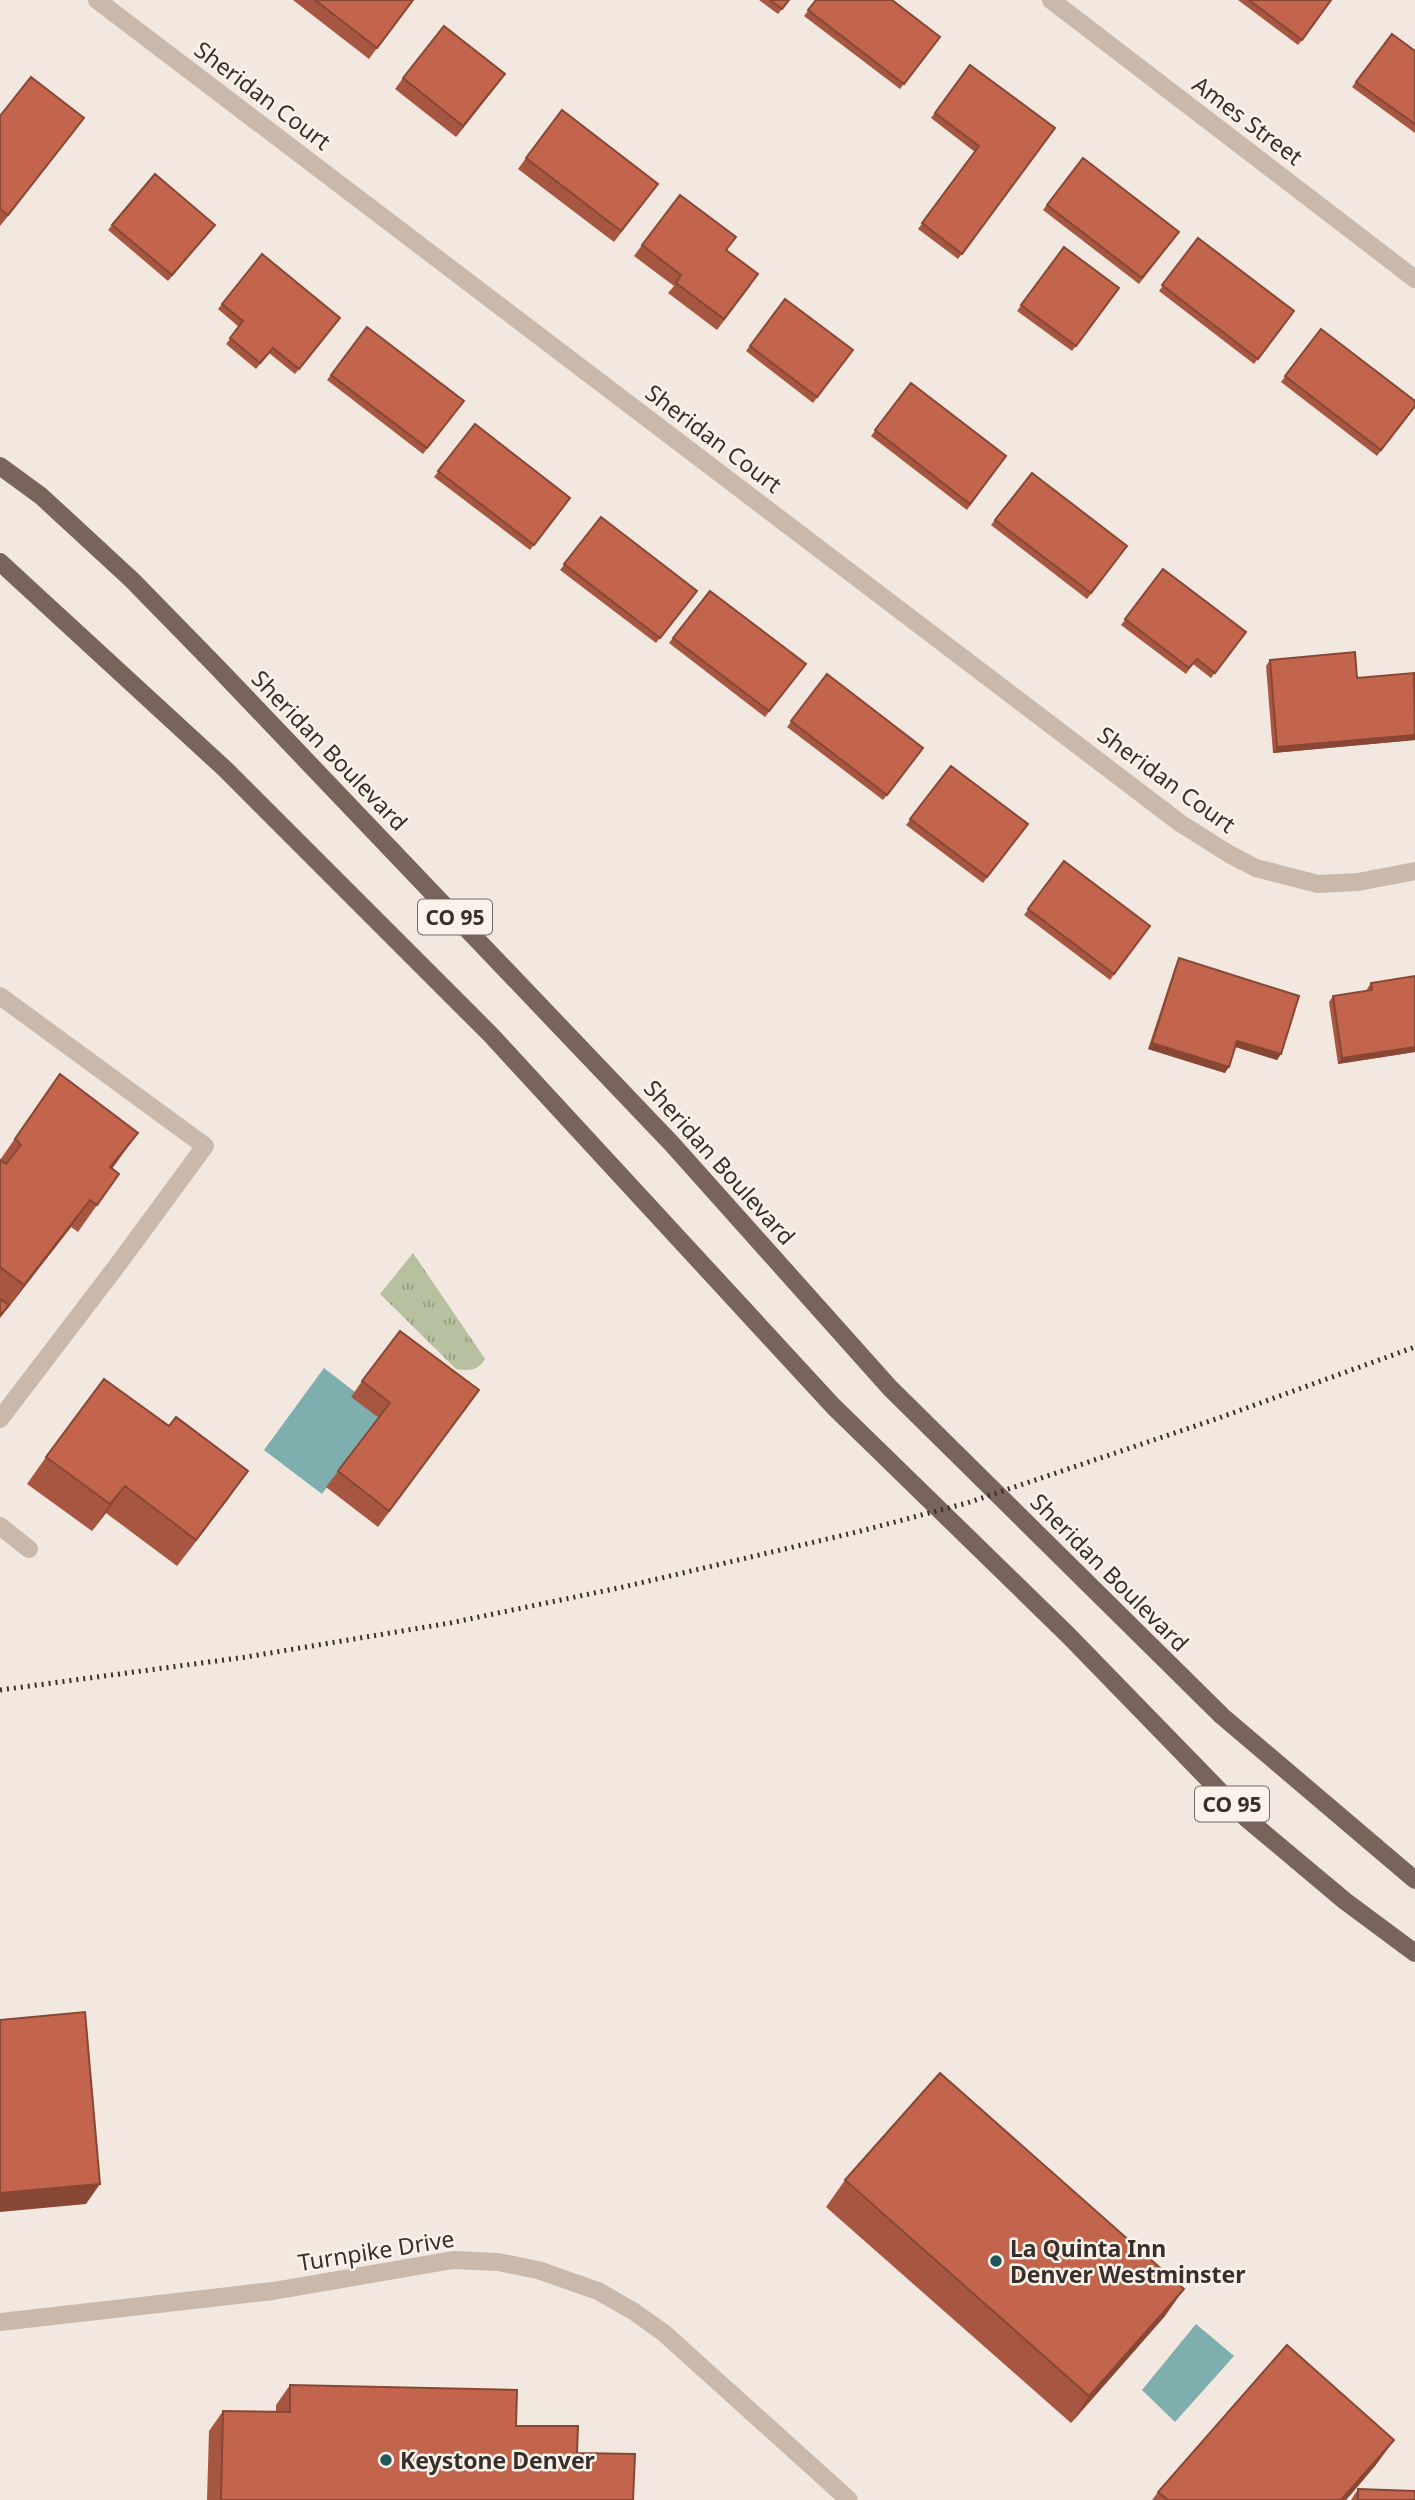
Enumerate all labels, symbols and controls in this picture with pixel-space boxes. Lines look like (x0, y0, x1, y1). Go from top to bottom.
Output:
street label: Sheridan Court (188, 33, 338, 157)
street label: Ames Street (1186, 68, 1310, 172)
street label: Sheridan Court (639, 376, 789, 500)
street label: Sheridan Boulevard (245, 663, 415, 837)
street label: Sheridan Court (1092, 718, 1242, 840)
road number: CO 95 (418, 900, 492, 934)
street label: Sheridan Boulevard (637, 1073, 803, 1251)
street label: Sheridan Boulevard (1024, 1486, 1196, 1658)
road number: CO 95 (1195, 1786, 1269, 1822)
street label: Turnpike Drive (296, 2222, 456, 2278)
place label: La Quinta Inn Denver Westminster (1010, 2232, 1245, 2290)
marker: La Quinta Inn Denver Westminster (988, 2253, 1004, 2269)
place label: Keystone Denver (400, 2444, 595, 2476)
marker: Keystone Denver (378, 2452, 394, 2468)

